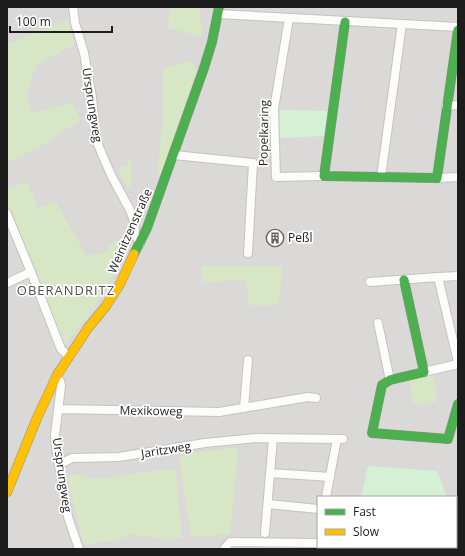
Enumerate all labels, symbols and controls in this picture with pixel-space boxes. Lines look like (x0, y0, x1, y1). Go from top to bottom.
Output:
scale bar (10, 8, 112, 34)
text: 100 m (16, 13, 51, 30)
street label: Ursprungweg (78, 66, 107, 144)
street label: Popelkaring (254, 99, 273, 166)
street label: Weinitzenstraße (103, 186, 156, 276)
building icon: Peßl (265, 228, 285, 248)
place label: Peßl (288, 229, 312, 246)
district label: OBERANDRITZ (17, 281, 115, 299)
street label: Mexikoweg (119, 401, 183, 420)
street label: Ursprungweg (49, 436, 76, 514)
street label: Jaritzweg (139, 437, 193, 462)
legend (317, 496, 457, 548)
text: Fast (353, 503, 376, 520)
text: Slow (353, 523, 380, 540)

